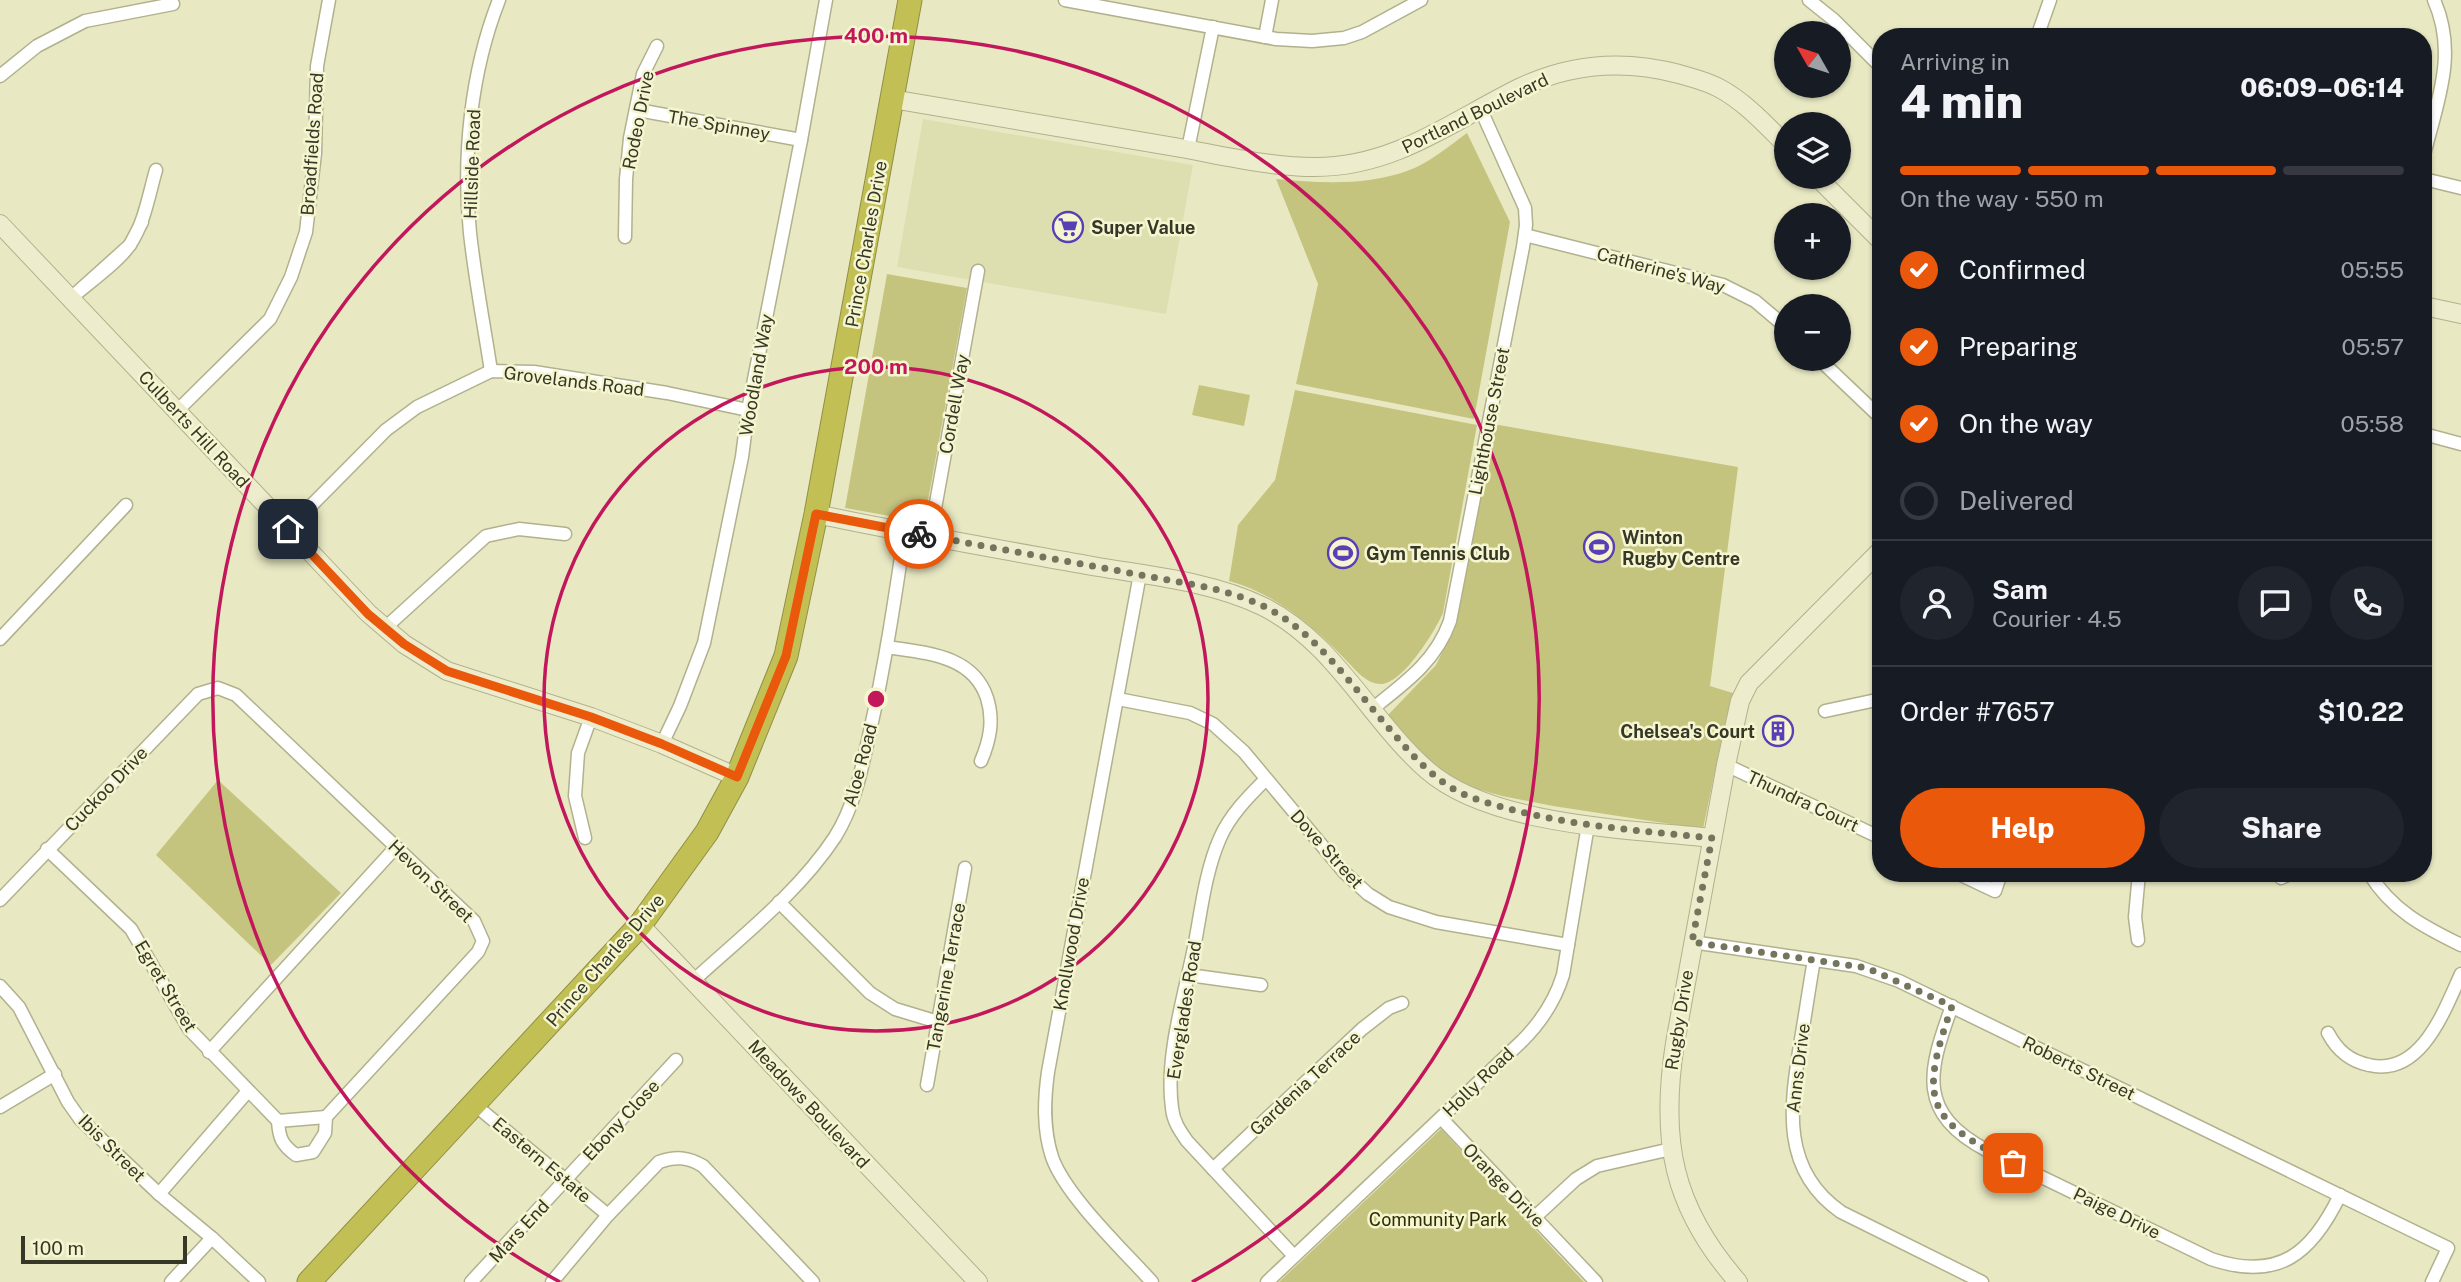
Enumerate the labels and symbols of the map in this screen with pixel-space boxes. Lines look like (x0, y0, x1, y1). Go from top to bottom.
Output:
north arrow (1774, 21, 1852, 98)
text: 400 m (844, 23, 908, 48)
street label: Portland Boulevard (1398, 68, 1552, 158)
street label: Rodeo Drive (618, 69, 658, 171)
street label: Broadfields Road (297, 72, 327, 216)
street label: The Spinney (666, 106, 772, 144)
street label: Hillside Road (460, 109, 484, 219)
street label: Prince Charles Drive (841, 159, 891, 329)
supermarket icon: Super Value (1051, 210, 1085, 244)
place label: Super Value (1091, 217, 1196, 238)
street label: Catherine's Way (1594, 243, 1728, 297)
street label: Woodland Way (735, 312, 777, 438)
street label: Lighthouse Street (1464, 345, 1514, 497)
street label: Cordell Way (935, 352, 973, 455)
text: 200 m (844, 354, 908, 379)
street label: Grovelands Road (502, 362, 646, 400)
street label: Culberts Hill Road (134, 366, 254, 492)
pin (258, 499, 318, 559)
courier (884, 499, 954, 569)
place label: Winton Rugby Centre (1622, 527, 1740, 569)
sports icon: Winton Rugby Centre (1582, 530, 1616, 564)
sports icon: Gym Tennis Club (1326, 536, 1360, 570)
place label: Gym Tennis Club (1366, 543, 1510, 564)
centre of rings (864, 687, 888, 711)
building icon: Chelsea's Court (1761, 714, 1795, 748)
street label: Aloe Road (839, 721, 881, 809)
place label: Chelsea's Court (1620, 721, 1755, 742)
street label: Cuckoo Drive (60, 742, 152, 836)
street label: Thundra Court (1744, 766, 1862, 836)
street label: Dove Street (1286, 805, 1368, 893)
street label: Hevon Street (384, 835, 478, 927)
street label: Knollwood Drive (1049, 875, 1093, 1013)
street label: Prince Charles Drive (542, 889, 668, 1031)
street label: Tangerine Terrace (923, 901, 969, 1053)
street label: Egret Street (131, 937, 201, 1035)
street label: Everglades Road (1163, 939, 1205, 1081)
street label: Rugby Drive (1661, 968, 1697, 1072)
street label: Anns Drive (1782, 1022, 1814, 1114)
street label: Gardenia Terrace (1245, 1026, 1365, 1140)
street label: Roberts Street (2019, 1032, 2139, 1104)
street label: Meadows Boulevard (744, 1035, 874, 1173)
street label: Holly Road (1438, 1043, 1518, 1121)
street label: Ebony Close (578, 1075, 664, 1165)
street label: Ibis Street (74, 1110, 150, 1186)
street label: Eastern Estate (489, 1113, 595, 1207)
pin (1983, 1133, 2043, 1193)
street label: Orange Drive (1459, 1139, 1549, 1231)
street label: Paige Drive (2070, 1183, 2164, 1243)
street label: Mars End (485, 1195, 553, 1267)
park label: Community Park (1369, 1209, 1507, 1230)
scale bar (21, 1233, 187, 1265)

